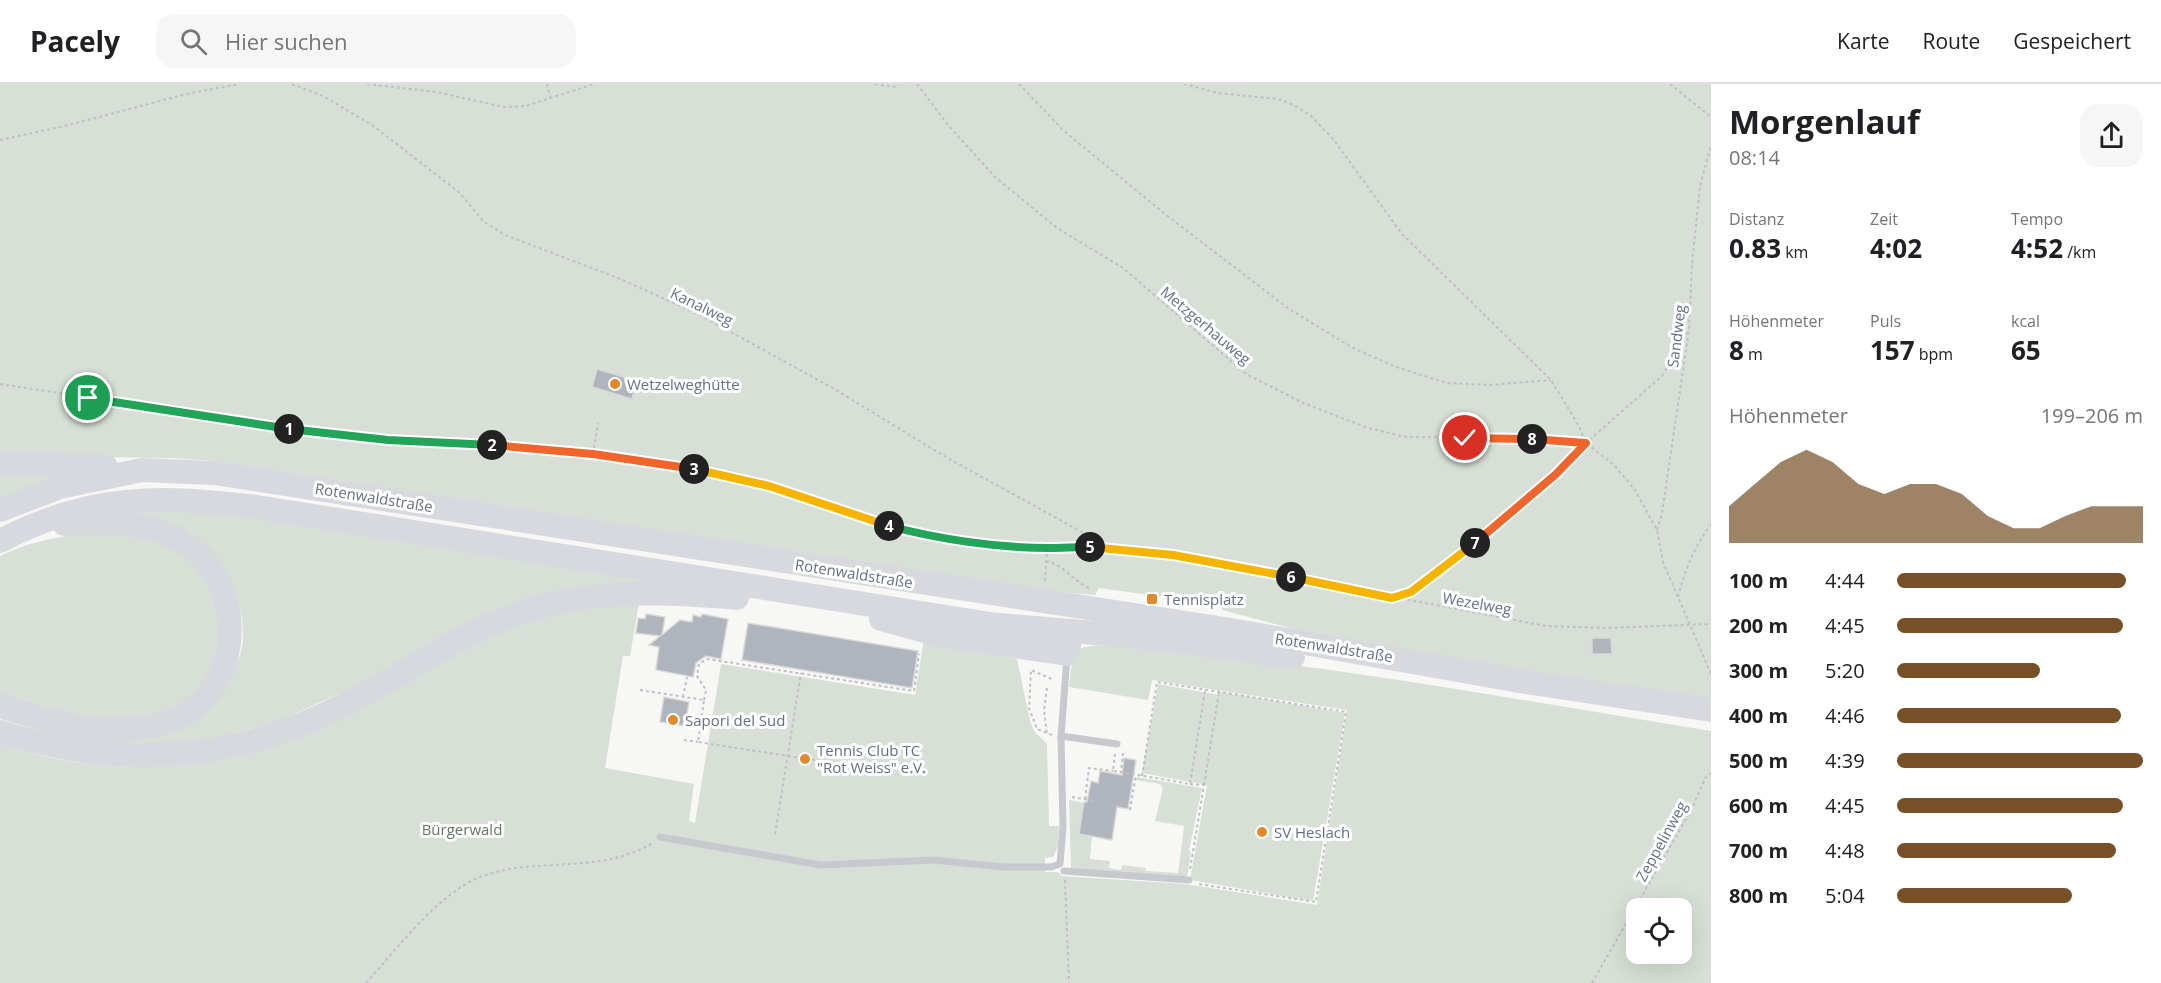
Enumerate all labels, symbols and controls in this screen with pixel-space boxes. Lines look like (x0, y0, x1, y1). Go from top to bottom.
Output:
search box (156, 14, 576, 68)
text: Pacely (30, 22, 120, 60)
icon: search (177, 25, 210, 58)
text: Hier suchen (225, 26, 348, 56)
text: Karte (1837, 27, 1889, 55)
text: Route (1922, 27, 1980, 55)
text: Gespeichert (2013, 27, 2131, 55)
text: Morgenlauf (1729, 99, 1920, 144)
button: share (2080, 104, 2143, 167)
text: 08:14 (1729, 144, 1780, 171)
text: Distanz (1729, 208, 1784, 230)
text: Zeit (1870, 208, 1898, 230)
text: Tempo (2011, 208, 2063, 230)
text: 0.83 (1729, 230, 1781, 266)
text: 4:02 (1870, 230, 1922, 266)
text: 4:52 (2011, 230, 2063, 266)
text: km (1781, 241, 1808, 263)
text: /km (2063, 241, 2096, 263)
street label: Metzgerhauweg (1157, 281, 1255, 369)
street label: Kanalweg (667, 282, 737, 330)
street label: Sandweg (1662, 303, 1690, 369)
text: Höhenmeter (1729, 310, 1824, 332)
text: Puls (1870, 310, 1901, 332)
text: kcal (2011, 310, 2040, 332)
text: 8 (1729, 332, 1744, 368)
text: 157 (1870, 332, 1915, 368)
text: 65 (2011, 332, 2041, 368)
text: m (1744, 343, 1763, 365)
text: bpm (1915, 343, 1953, 365)
pin (62, 372, 113, 423)
place label: Wetzelweghütte (627, 374, 740, 394)
marker: Wetzelweghütte (608, 377, 622, 391)
icon: arrive (71, 381, 104, 414)
text: Höhenmeter (1729, 402, 1848, 429)
text: 199–206 m (2041, 402, 2143, 429)
pin (1439, 412, 1490, 463)
pin: 1 (274, 414, 304, 444)
text: 1 (284, 418, 294, 440)
icon: check (1448, 421, 1481, 454)
pin: 8 (1517, 424, 1547, 454)
text: 8 (1527, 428, 1537, 450)
pin: 2 (477, 430, 507, 460)
text: 2 (487, 434, 497, 456)
pin: 3 (679, 454, 709, 484)
text: 3 (689, 458, 699, 480)
street label: Rotenwaldstraße (314, 478, 434, 516)
pin: 4 (874, 511, 904, 541)
text: 4 (884, 515, 894, 537)
pin: 7 (1460, 528, 1490, 558)
pin: 5 (1075, 532, 1105, 562)
text: 7 (1470, 532, 1480, 554)
text: 5 (1085, 536, 1095, 558)
street label: Rotenwaldstraße (794, 554, 914, 592)
pin: 6 (1276, 562, 1306, 592)
text: 6 (1286, 566, 1296, 588)
text: 100 m (1729, 567, 1788, 594)
text: 4:44 (1825, 567, 1865, 594)
street label: Wezelweg (1441, 587, 1513, 619)
place label: Tennisplatz (1164, 589, 1244, 609)
marker: Tennisplatz (1145, 592, 1159, 606)
text: 200 m (1729, 612, 1788, 639)
text: 4:45 (1825, 612, 1865, 639)
street label: Rotenwaldstraße (1274, 628, 1394, 666)
text: 300 m (1729, 657, 1788, 684)
text: 5:20 (1825, 657, 1865, 684)
text: 400 m (1729, 702, 1788, 729)
text: 4:46 (1825, 702, 1865, 729)
place label: Sapori del Sud (685, 710, 785, 730)
marker: Sapori del Sud (666, 713, 680, 727)
place label: Tennis Club TC "Rot Weiss" e.V. (817, 740, 926, 777)
text: 500 m (1729, 747, 1788, 774)
text: 4:39 (1825, 747, 1865, 774)
marker: Tennis Club TC "Rot Weiss" e.V. (798, 752, 812, 766)
text: 600 m (1729, 792, 1788, 819)
text: 4:45 (1825, 792, 1865, 819)
street label: Zeppelinweg (1631, 797, 1691, 885)
park label: Bürgerwald (422, 819, 502, 839)
place label: SV Heslach (1274, 822, 1350, 842)
marker: SV Heslach (1255, 825, 1269, 839)
text: 700 m (1729, 837, 1788, 864)
text: 4:48 (1825, 837, 1865, 864)
text: 800 m (1729, 882, 1788, 909)
text: 5:04 (1825, 882, 1865, 909)
map controls (1626, 898, 1692, 964)
button: locate (1626, 898, 1692, 964)

